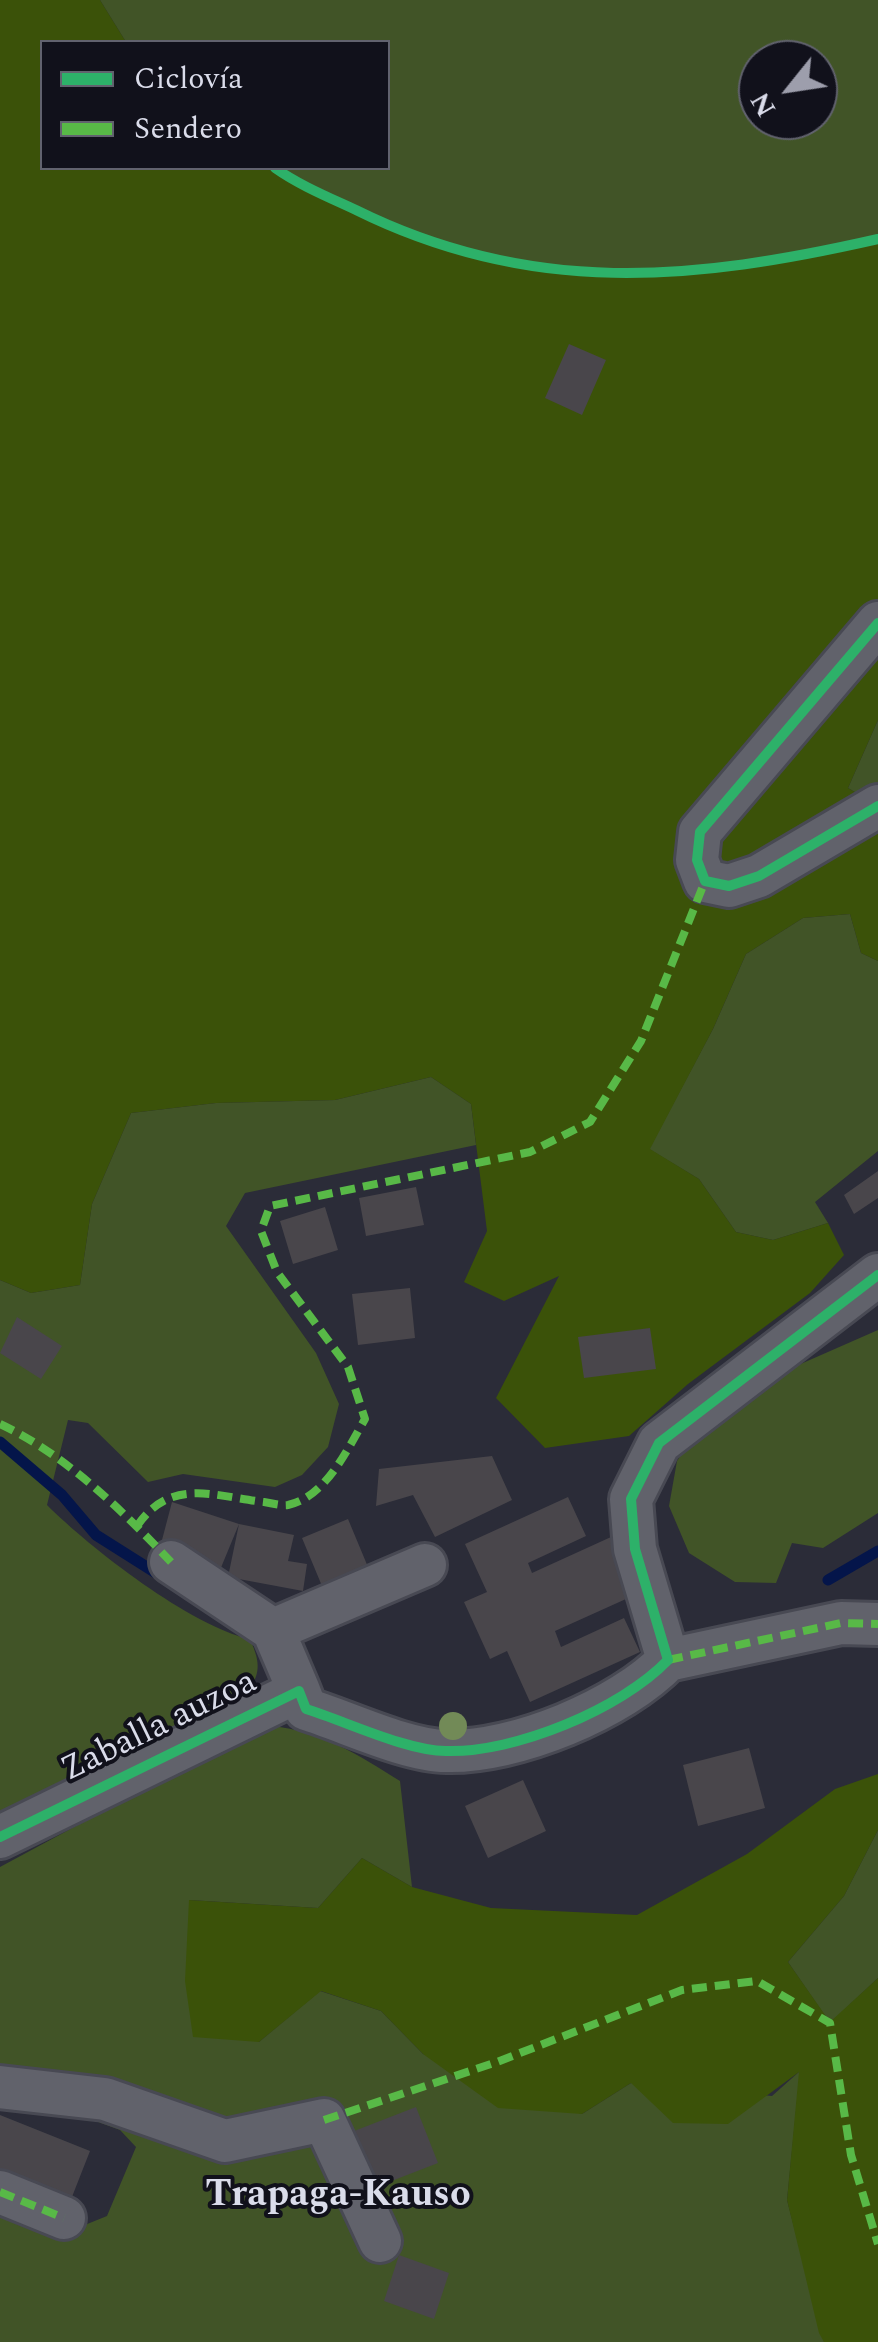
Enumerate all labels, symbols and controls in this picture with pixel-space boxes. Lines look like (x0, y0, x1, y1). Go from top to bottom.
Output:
legend (40, 40, 390, 170)
north arrow (738, 40, 838, 140)
text: Ciclovía (134, 56, 243, 102)
text: N (739, 84, 788, 125)
text: Sendero (134, 106, 242, 152)
street label: Zaballa auzoa (55, 1663, 265, 1793)
district label: Trapaga-Kauso (205, 2175, 471, 2221)

